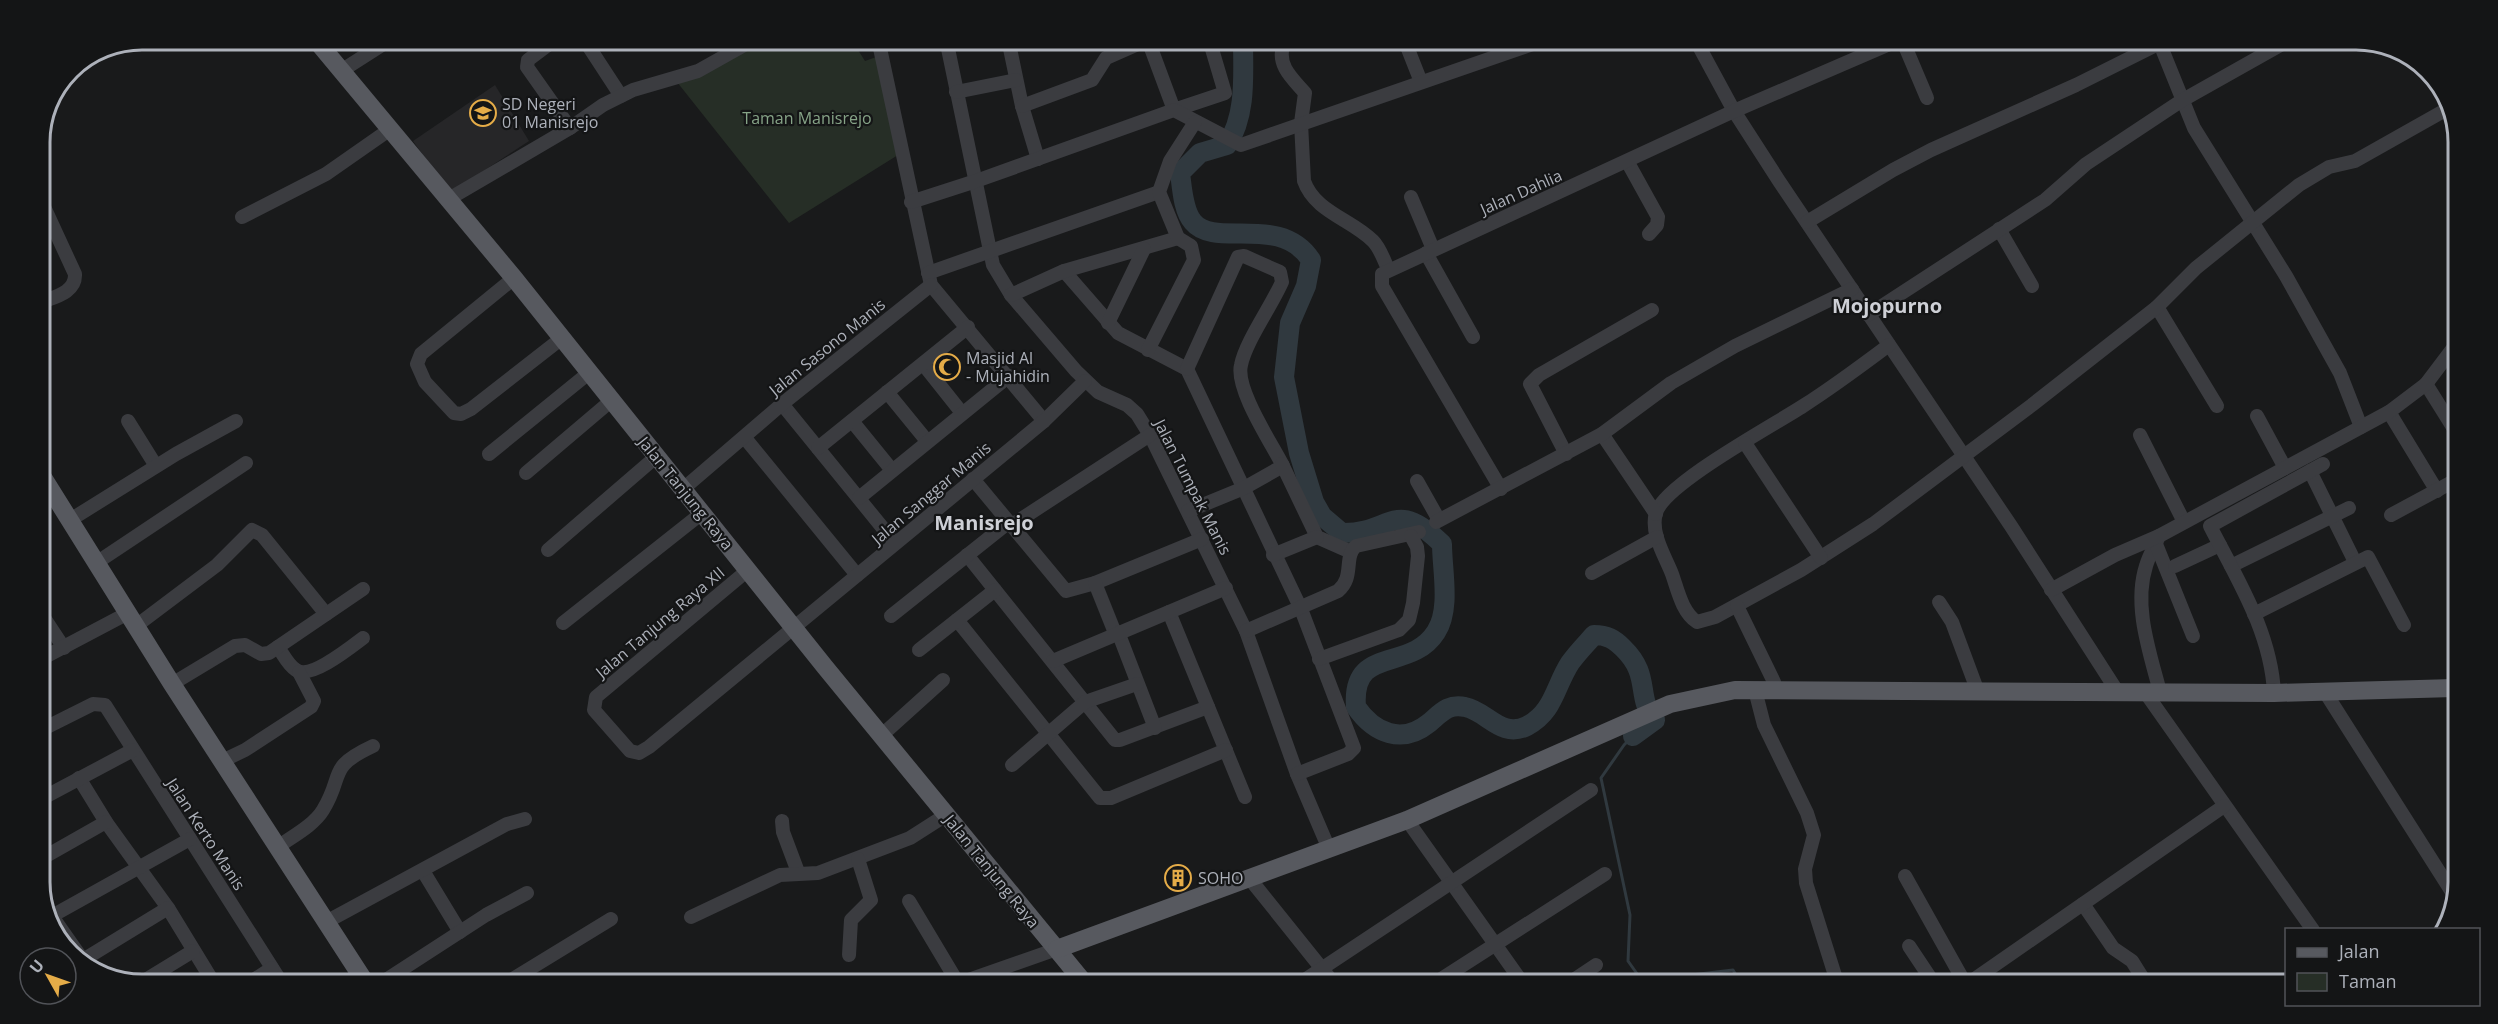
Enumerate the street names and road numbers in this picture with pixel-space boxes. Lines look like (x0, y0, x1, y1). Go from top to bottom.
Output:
street label: Jalan Dahlia (1475, 164, 1565, 221)
street label: Jalan Sasono Manis (763, 293, 890, 402)
street label: Jalan Tumpak Manis (1148, 414, 1237, 559)
street label: Jalan Tanjung Raya (632, 430, 739, 554)
street label: Jalan Sanggar Manis (865, 437, 995, 551)
street label: Jalan Tanjung Raya XII (589, 561, 729, 684)
street label: Jalan Kerto Manis (160, 772, 251, 894)
street label: Jalan Tanjung Raya (938, 808, 1045, 932)

